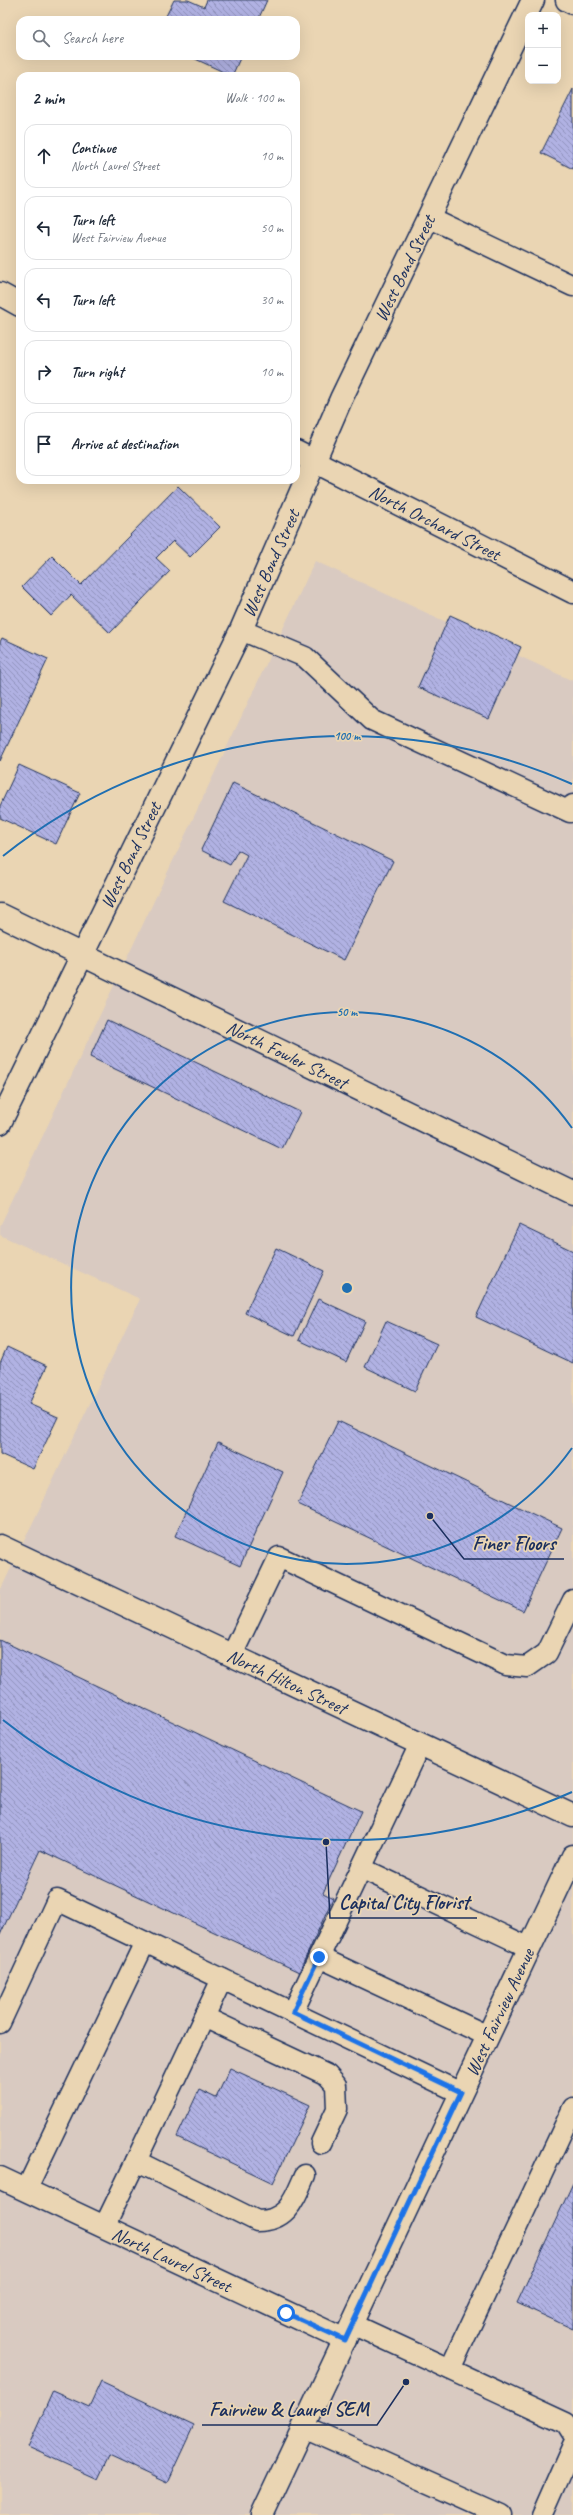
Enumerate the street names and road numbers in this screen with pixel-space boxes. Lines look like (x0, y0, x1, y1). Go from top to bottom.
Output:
street label: West Bond Street (369, 210, 442, 325)
street label: North Orchard Street (365, 479, 506, 567)
street label: West Bond Street (237, 504, 306, 621)
street label: West Bond Street (95, 797, 168, 912)
street label: North Fowler Street (222, 1015, 353, 1096)
street label: North Hilton Street (223, 1644, 353, 1721)
street label: West Fairview Avenue (460, 1943, 541, 2080)
street label: North Laurel Street (108, 2222, 237, 2299)

